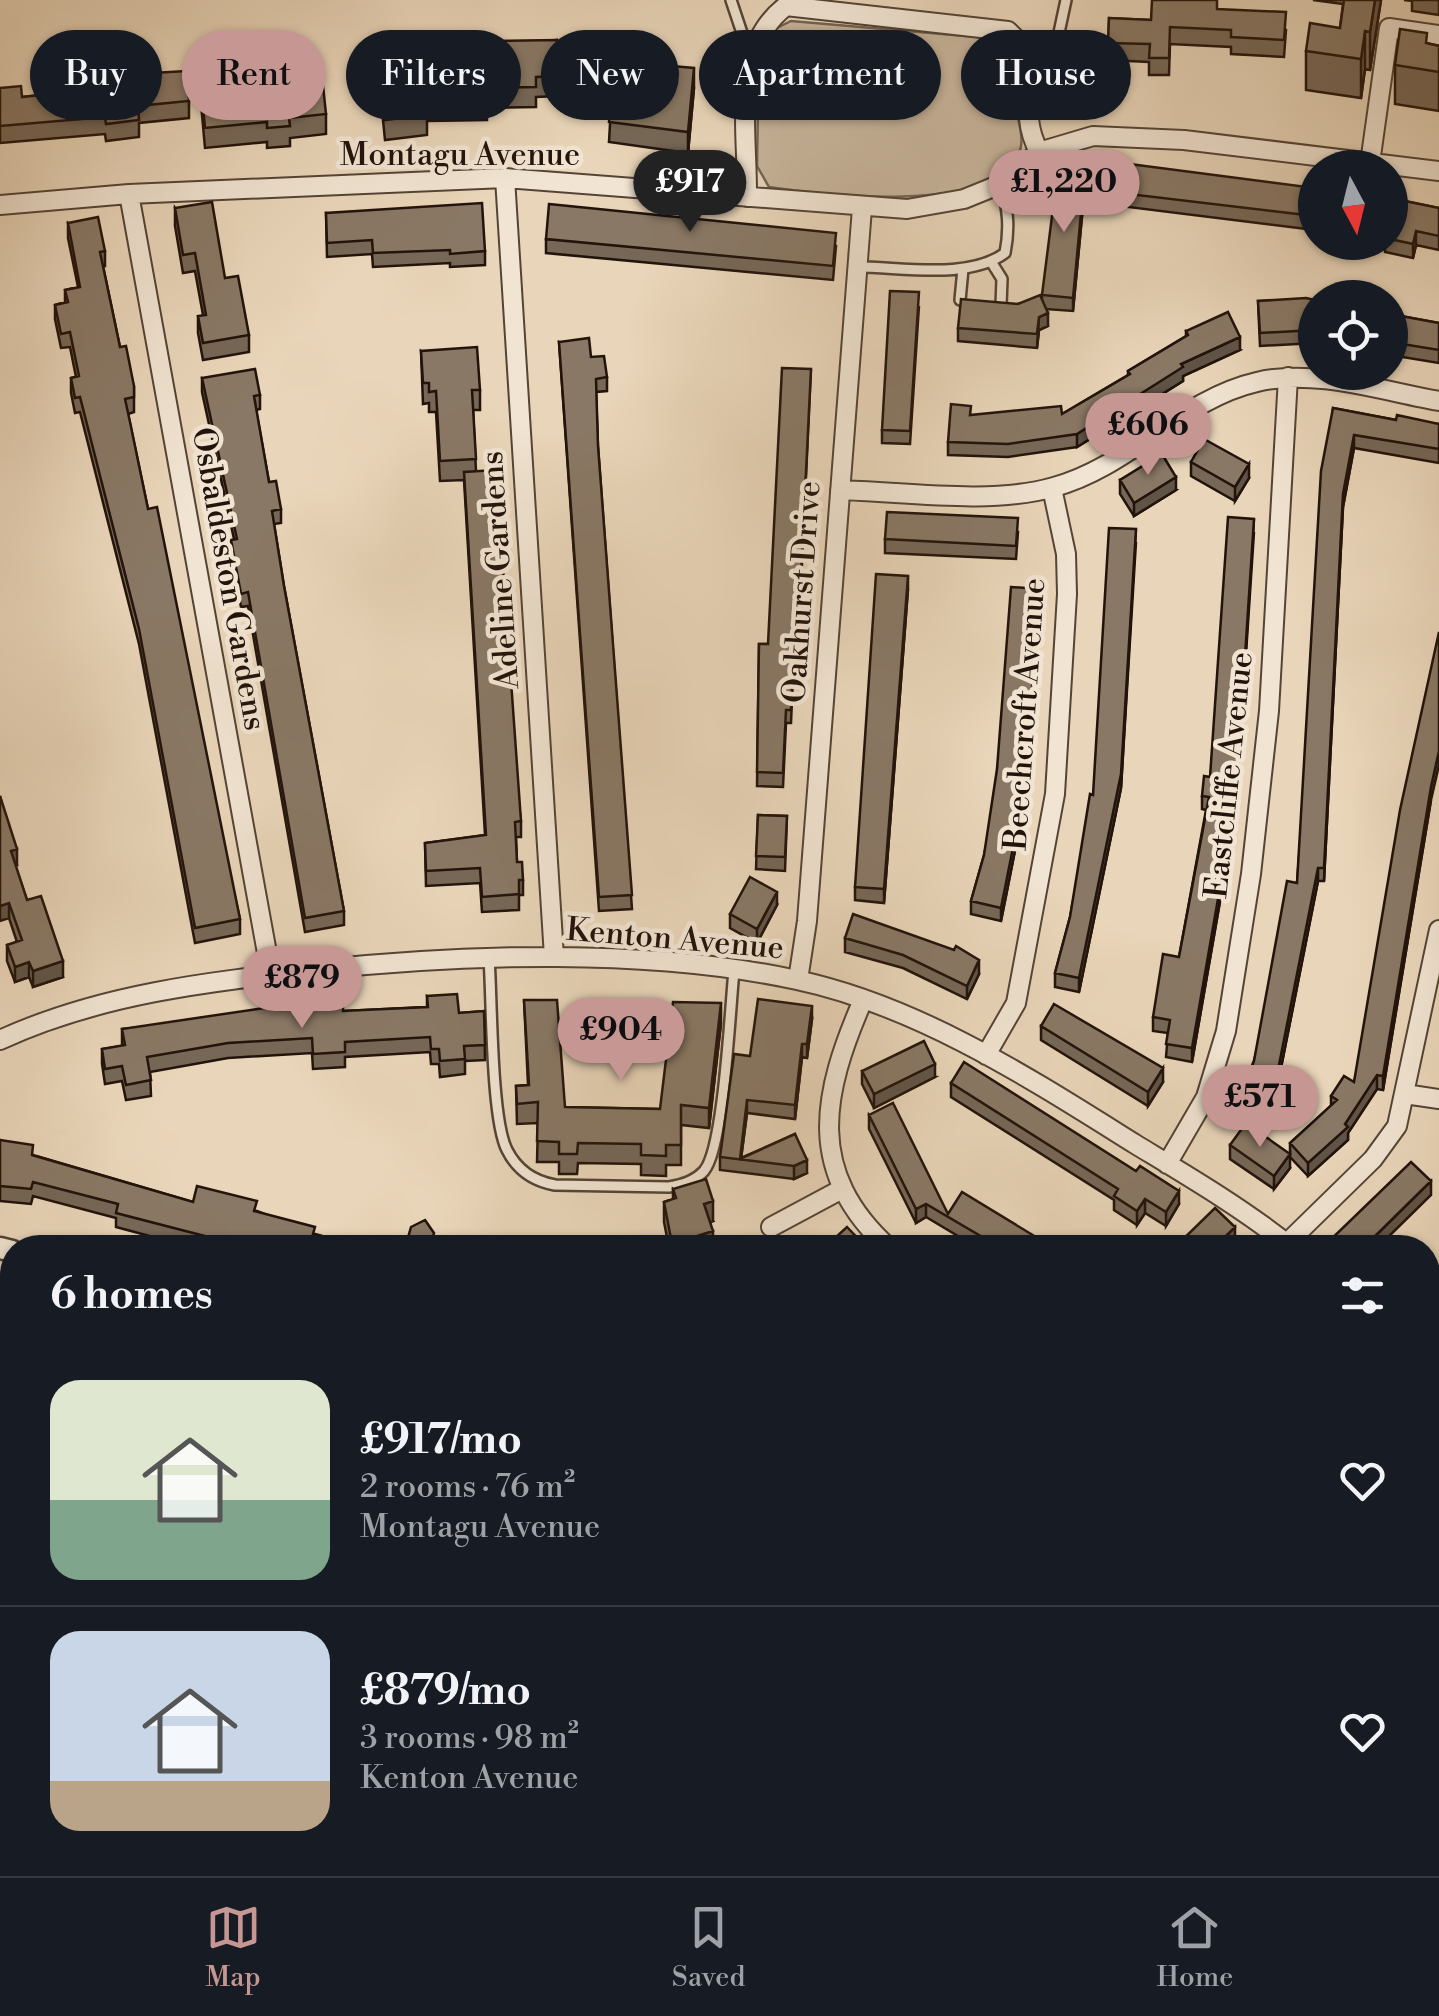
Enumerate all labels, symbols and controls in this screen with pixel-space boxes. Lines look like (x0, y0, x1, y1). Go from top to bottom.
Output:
chip: Buy (30, 30, 162, 120)
chip: Rent (182, 30, 326, 120)
chip: Filters (346, 30, 521, 120)
chip: New (541, 30, 679, 120)
chip: Apartment (699, 30, 941, 120)
chip: House (961, 30, 1131, 120)
street label: Montagu Avenue (340, 135, 580, 175)
pin: £917 (631, 150, 749, 235)
pin: £1,220 (983, 150, 1145, 235)
north arrow (1298, 150, 1408, 260)
map controls (1298, 150, 1408, 390)
text: £917 (655, 162, 725, 202)
text: £1,220 (1011, 162, 1117, 202)
button: locate (1298, 280, 1408, 390)
pin: £606 (1089, 393, 1207, 478)
text: £606 (1107, 405, 1189, 445)
street label: Osbaldeston Gardens (183, 424, 275, 734)
street label: Adeline Gardens (472, 450, 528, 691)
street label: Oakhurst Drive (774, 480, 830, 704)
street label: Beechcroft Avenue (995, 576, 1054, 853)
street label: Eastcliffe Avenue (1196, 650, 1262, 900)
street label: Kenton Avenue (564, 910, 786, 968)
pin: £879 (243, 946, 361, 1031)
text: £879 (264, 958, 340, 998)
pin: £904 (562, 998, 680, 1083)
text: £904 (580, 1010, 662, 1050)
pin: £571 (1201, 1065, 1319, 1150)
text: £571 (1224, 1077, 1296, 1117)
icon: filters (1335, 1268, 1390, 1323)
text: 6 homes (50, 1269, 213, 1322)
text: £917/mo (360, 1414, 522, 1467)
icon: home (130, 1420, 250, 1540)
icon: heart (1335, 1453, 1390, 1508)
text: 2 rooms · 76 m² (360, 1467, 575, 1507)
text: Montagu Avenue (360, 1507, 600, 1547)
text: £879/mo (360, 1665, 531, 1718)
icon: home (130, 1671, 250, 1791)
icon: heart (1335, 1704, 1390, 1759)
text: 3 rooms · 98 m² (360, 1718, 579, 1758)
text: Kenton Avenue (360, 1758, 579, 1798)
tab: Map (206, 1900, 261, 1995)
tab: Saved (672, 1900, 745, 1995)
tab: Home (1157, 1900, 1233, 1995)

